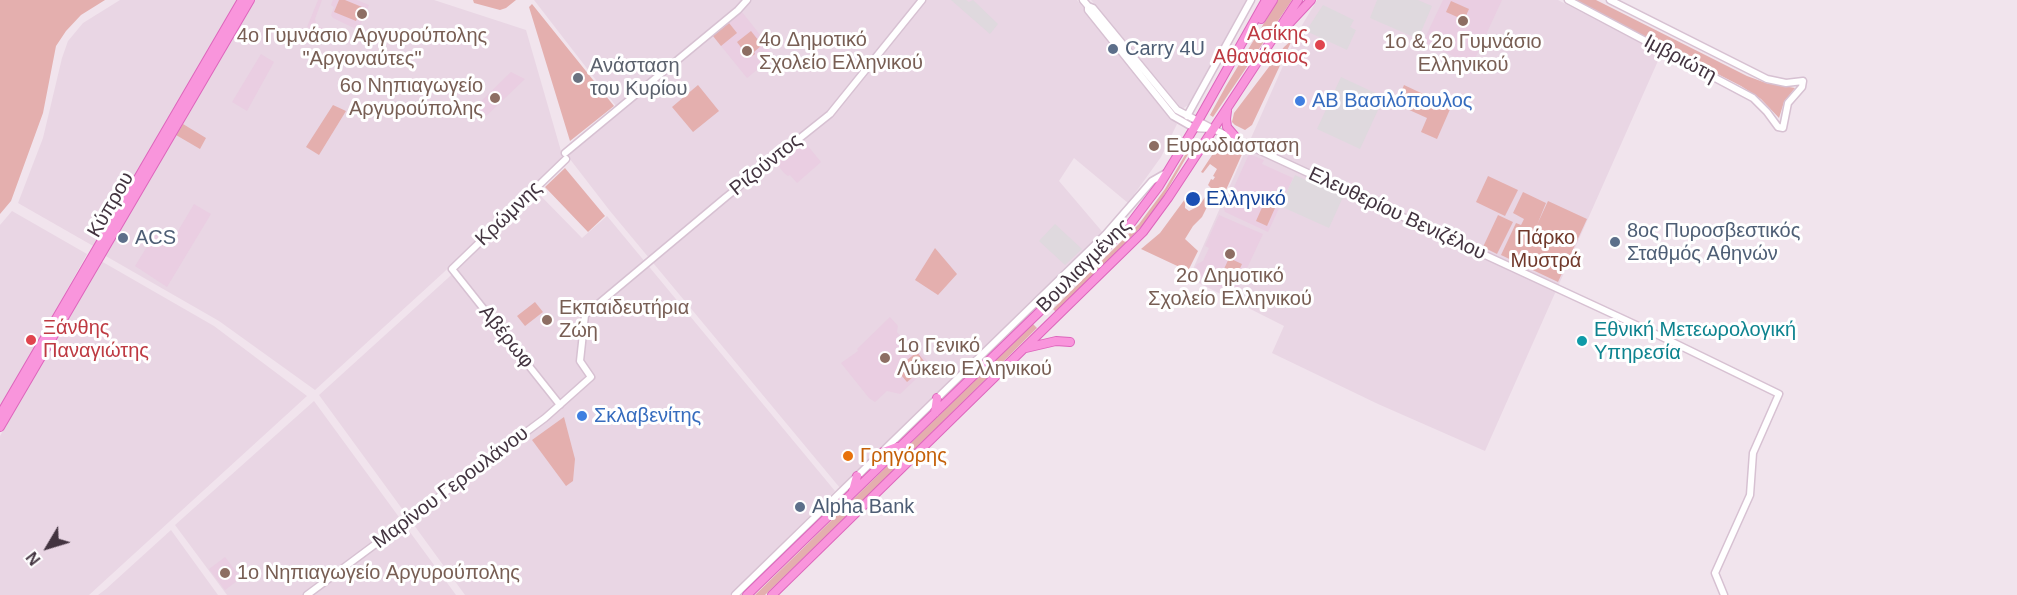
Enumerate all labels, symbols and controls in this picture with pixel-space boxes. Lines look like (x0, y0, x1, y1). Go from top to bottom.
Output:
marker: 4ο Γυμνάσιο Αργυρούπολης "Αργοναύτες" (355, 7, 369, 21)
marker: 1ο & 2ο Γυμνάσιο Ελληνικού (1456, 14, 1470, 28)
place label: Ασίκης Αθανάσιος (1213, 22, 1308, 69)
place label: 4ο Γυμνάσιο Αργυρούπολης "Αργοναύτες" (237, 24, 487, 71)
place label: 4ο Δημοτικό Σχολείο Ελληνικού (759, 28, 923, 75)
place label: 1ο & 2ο Γυμνάσιο Ελληνικού (1384, 30, 1542, 77)
street label: Ιμβριώτη (1640, 30, 1720, 88)
place label: Carry 4U (1125, 37, 1205, 61)
marker: Ασίκης Αθανάσιος (1313, 38, 1327, 52)
marker: Carry 4U (1106, 42, 1120, 56)
marker: 4ο Δημοτικό Σχολείο Ελληνικού (740, 44, 754, 58)
place label: Ανάσταση του Κυρίου (590, 54, 687, 101)
marker: Ανάσταση του Κυρίου (571, 71, 585, 85)
place label: 6ο Νηπιαγωγείο Αργυρούπολης (340, 74, 483, 121)
place label: ΑΒ Βασιλόπουλος (1312, 89, 1472, 113)
marker: 6ο Νηπιαγωγείο Αργυρούπολης (488, 91, 502, 105)
marker: ΑΒ Βασιλόπουλος (1293, 94, 1307, 108)
street label: Ριζούντος (725, 129, 807, 201)
place label: Ευρωδιάσταση (1166, 134, 1299, 158)
marker: Ευρωδιάσταση (1147, 139, 1161, 153)
street label: Ελευθερίου Βενιζέλου (1305, 162, 1489, 266)
street label: Κύπρου (83, 168, 139, 242)
street label: Κρώμνης (471, 177, 547, 251)
place label: Ελληνικό (1206, 187, 1286, 211)
marker: Ελληνικό (1184, 190, 1202, 208)
street label: Βουλιαγμένης (1032, 214, 1136, 318)
place label: 8ος Πυροσβεστικός Σταθμός Αθηνών (1627, 219, 1800, 266)
place label: ACS (135, 226, 176, 250)
park label: Πάρκο Μυστρά (1511, 226, 1581, 273)
marker: ACS (116, 231, 130, 245)
marker: 8ος Πυροσβεστικός Σταθμός Αθηνών (1608, 235, 1622, 249)
marker: 2ο Δημοτικό Σχολείο Ελληνικού (1223, 247, 1237, 261)
place label: 2ο Δημοτικό Σχολείο Ελληνικού (1148, 264, 1312, 311)
place label: Εκπαιδευτήρια Ζώη (559, 296, 689, 343)
street label: Αβέρωφ (473, 301, 539, 373)
marker: Εκπαιδευτήρια Ζώη (540, 313, 554, 327)
place label: Ξάνθης Παναγιώτης (43, 316, 149, 363)
place label: Εθνική Μετεωρολογική Υπηρεσία (1594, 318, 1796, 365)
marker: Ξάνθης Παναγιώτης (24, 333, 38, 347)
place label: 1ο Γενικό Λύκειο Ελληνικού (897, 334, 1052, 381)
marker: Εθνική Μετεωρολογική Υπηρεσία (1575, 334, 1589, 348)
marker: 1ο Γενικό Λύκειο Ελληνικού (878, 351, 892, 365)
place label: Σκλαβενίτης (594, 404, 701, 428)
marker: Σκλαβενίτης (575, 409, 589, 423)
street label: Μαρίνου Γερουλάνου (369, 422, 533, 554)
place label: Γρηγόρης (860, 444, 947, 468)
marker: Γρηγόρης (841, 449, 855, 463)
place label: Alpha Bank (812, 495, 914, 519)
marker: Alpha Bank (793, 500, 807, 514)
north arrow (18, 517, 78, 577)
text: N (23, 549, 44, 568)
place label: 1ο Νηπιαγωγείο Αργυρούπολης (237, 561, 520, 585)
marker: 1ο Νηπιαγωγείο Αργυρούπολης (218, 566, 232, 580)

